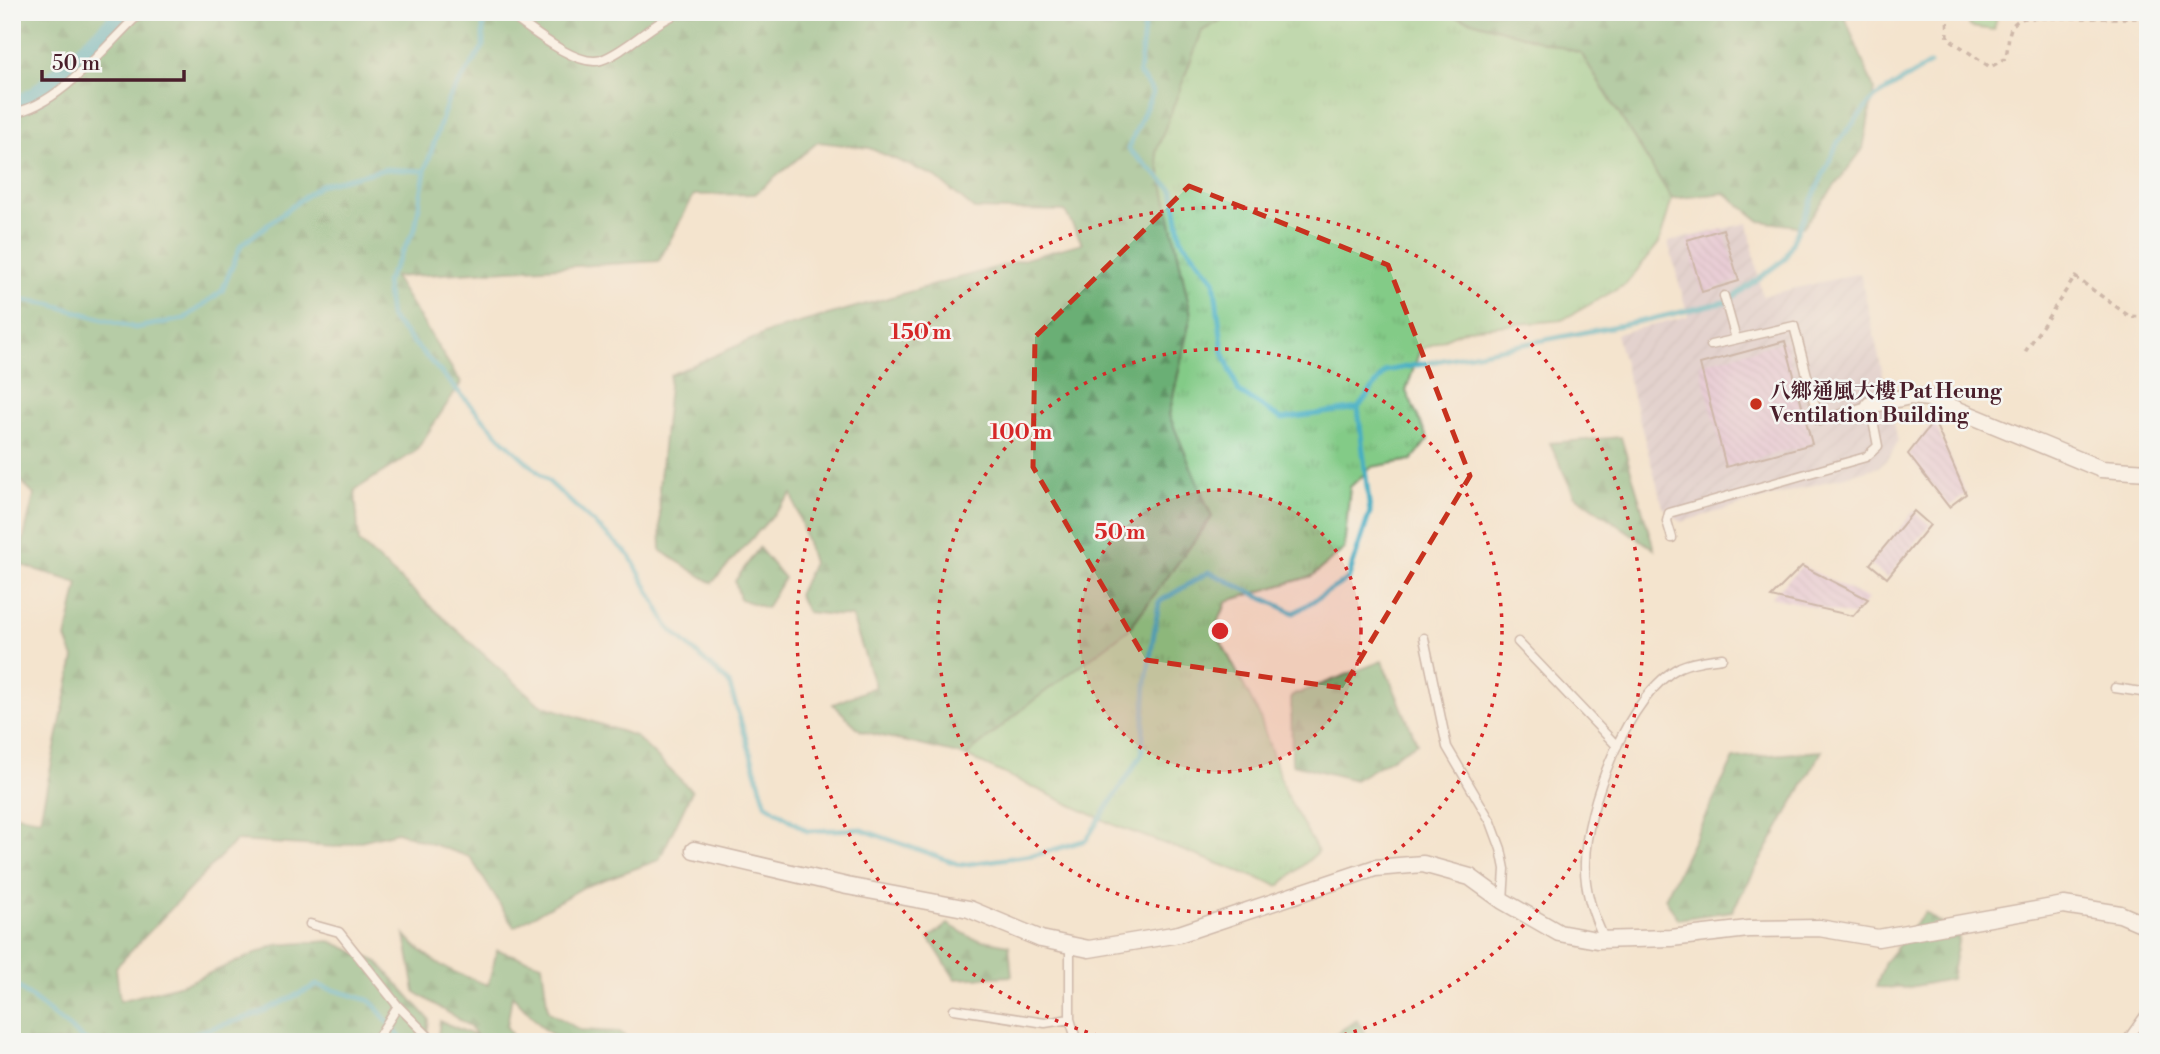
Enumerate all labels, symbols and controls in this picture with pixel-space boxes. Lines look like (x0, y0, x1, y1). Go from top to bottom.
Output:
scale bar (42, 38, 184, 82)
text: 50 m (52, 51, 100, 77)
text: 150 m (891, 320, 951, 346)
place label: 八鄉通風大樓 Pat Heung Ventilation Building (1769, 379, 2003, 429)
marker: 八鄉通風大樓 Pat Heung Ventilation Building (1748, 396, 1764, 412)
text: 100 m (990, 420, 1052, 446)
text: 50 m (1095, 520, 1145, 546)
centre of rings (1208, 619, 1232, 643)

